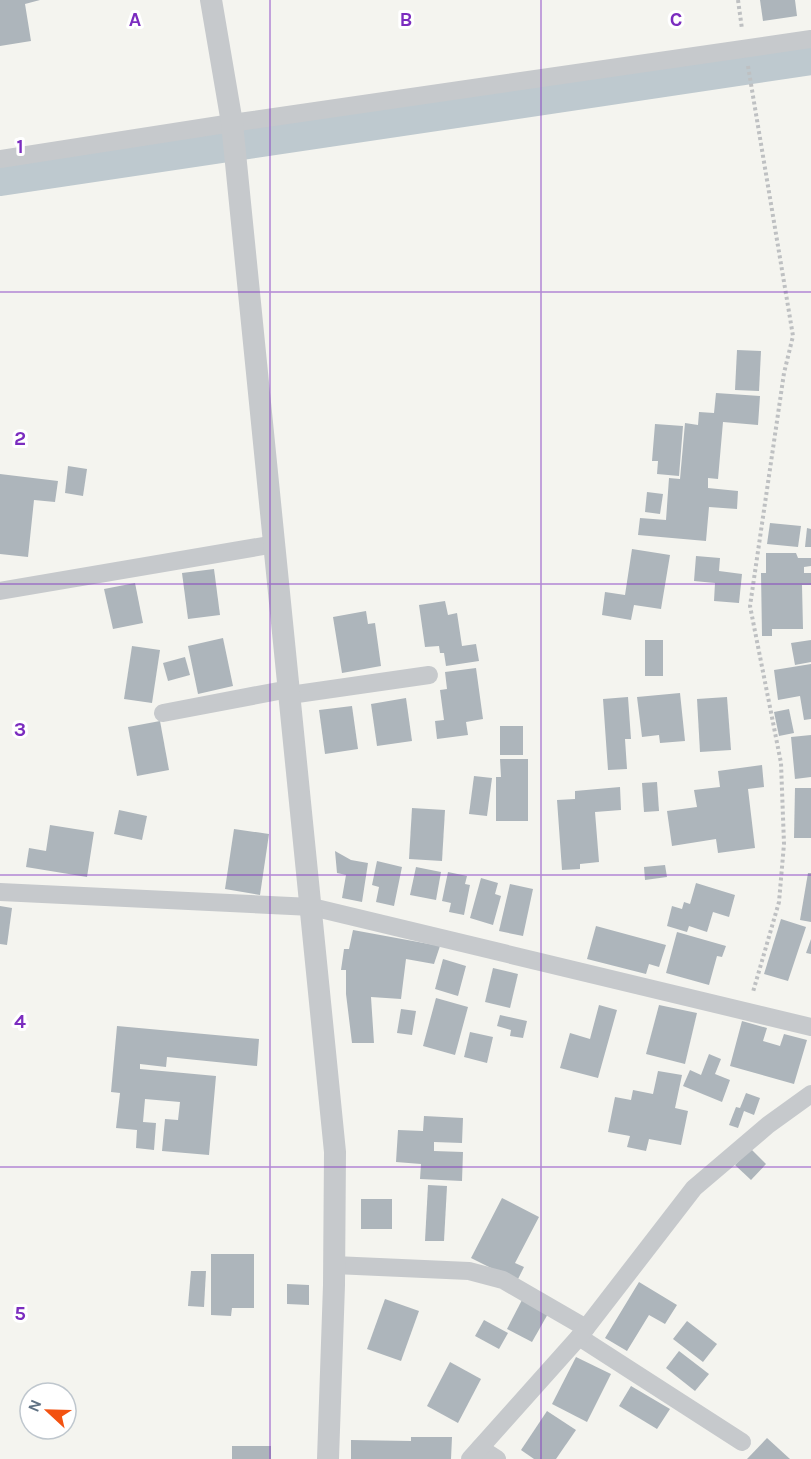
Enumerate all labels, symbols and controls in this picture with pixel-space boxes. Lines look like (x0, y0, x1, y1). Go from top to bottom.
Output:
text: A (129, 8, 142, 31)
text: B (400, 8, 412, 31)
text: C (670, 8, 682, 31)
text: 1 (16, 135, 24, 158)
text: 2 (14, 427, 26, 450)
text: 3 (14, 718, 26, 741)
text: 4 (14, 1010, 26, 1033)
text: 5 (14, 1302, 26, 1325)
north arrow (18, 1381, 78, 1441)
text: N (24, 1397, 46, 1414)

